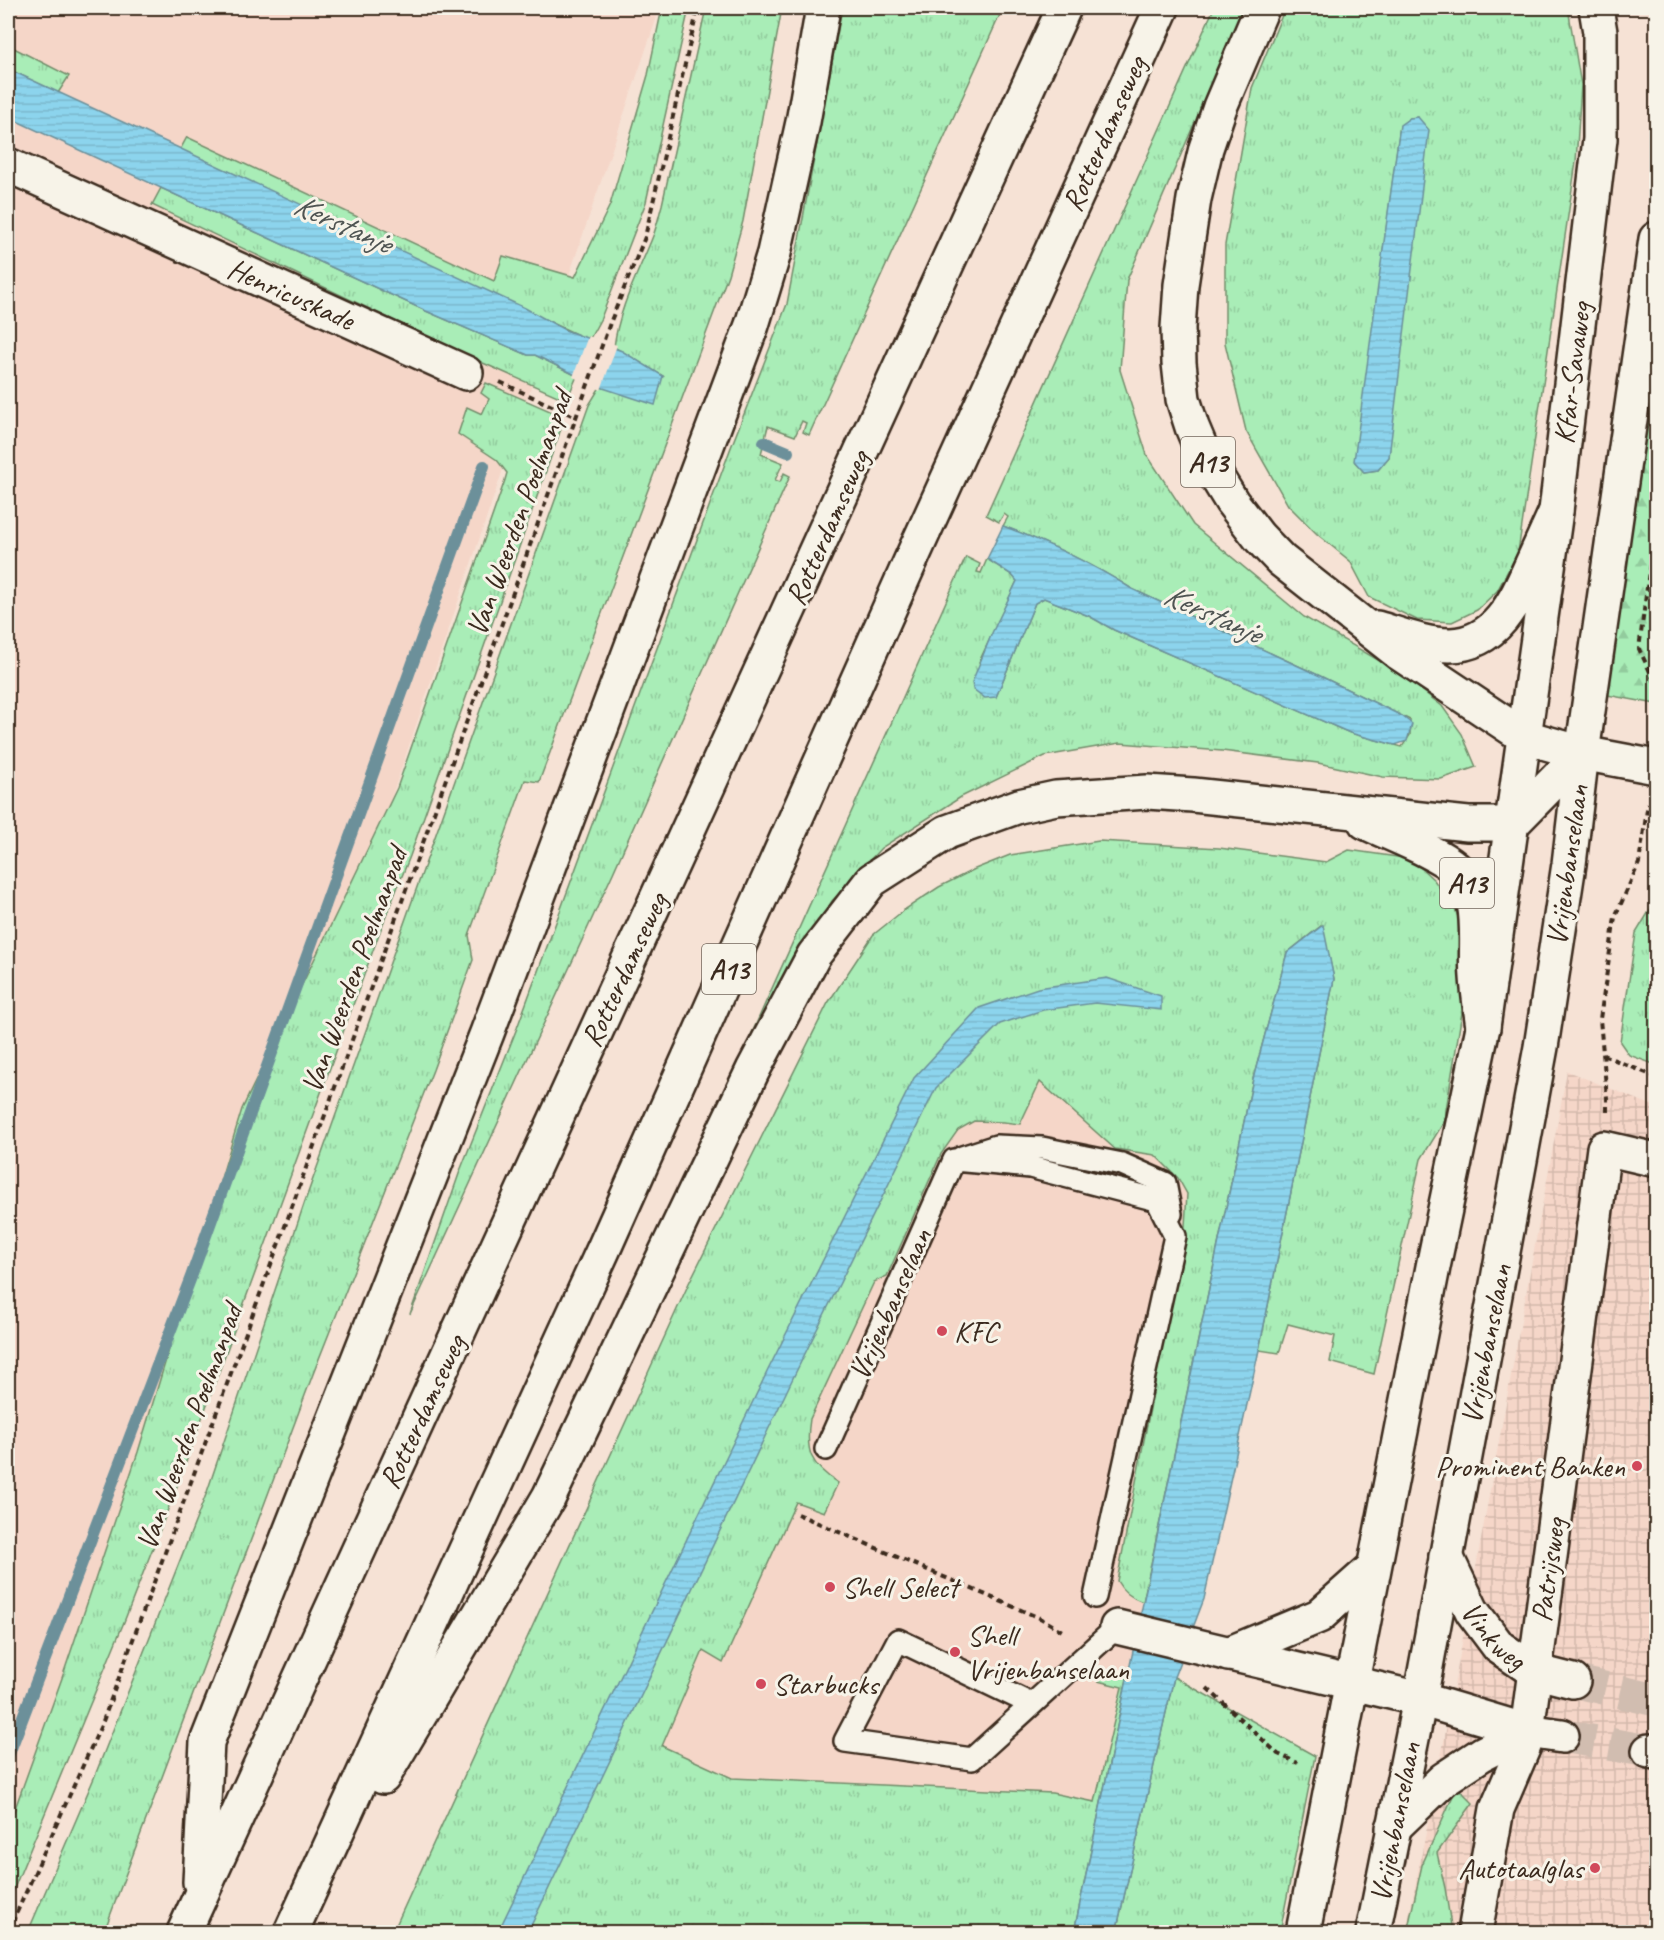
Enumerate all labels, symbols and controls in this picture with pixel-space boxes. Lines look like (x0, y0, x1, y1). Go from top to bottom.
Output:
street label: Rotterdamseweg (1053, 49, 1156, 217)
water label: Kerstanje (288, 184, 402, 265)
street label: Henricuskade (222, 249, 362, 340)
street label: Kfar-Savaweg (1544, 298, 1600, 446)
street label: Van Weerden Poelmanpad (457, 381, 582, 641)
road number: A13 (1181, 437, 1235, 487)
street label: Rotterdamseweg (776, 443, 879, 611)
water label: Kerstanje (1158, 574, 1272, 655)
street label: Vrijenbanselaan (1537, 782, 1597, 948)
street label: Van Weerden Poelmanpad (292, 838, 417, 1098)
road number: A13 (1440, 858, 1494, 908)
street label: Rotterdamseweg (572, 885, 677, 1053)
road number: A13 (702, 944, 756, 994)
street label: Vrijenbanselaan (840, 1222, 941, 1386)
street label: Vrijenbanselaan (1452, 1260, 1520, 1427)
street label: Van Weerden Poelmanpad (127, 1295, 252, 1555)
place label: KFC (954, 1312, 1001, 1350)
marker: KFC (935, 1324, 949, 1338)
street label: Rotterdamseweg (370, 1327, 475, 1495)
place label: Prominent Banken (1435, 1447, 1625, 1485)
marker: Prominent Banken (1630, 1459, 1644, 1473)
street label: Patrijsweg (1522, 1513, 1574, 1624)
place label: Shell Select (842, 1568, 962, 1606)
marker: Shell Select (823, 1580, 837, 1594)
street label: Vinkweg (1452, 1594, 1534, 1680)
place label: Shell Vrijenbanselaan (967, 1616, 1130, 1688)
marker: Shell Vrijenbanselaan (948, 1645, 962, 1659)
place label: Starbucks (773, 1665, 881, 1703)
marker: Starbucks (754, 1677, 768, 1691)
street label: Vrijenbanselaan (1361, 1738, 1429, 1905)
place label: Autotaalglas (1458, 1849, 1586, 1887)
marker: Autotaalglas (1588, 1861, 1602, 1875)

